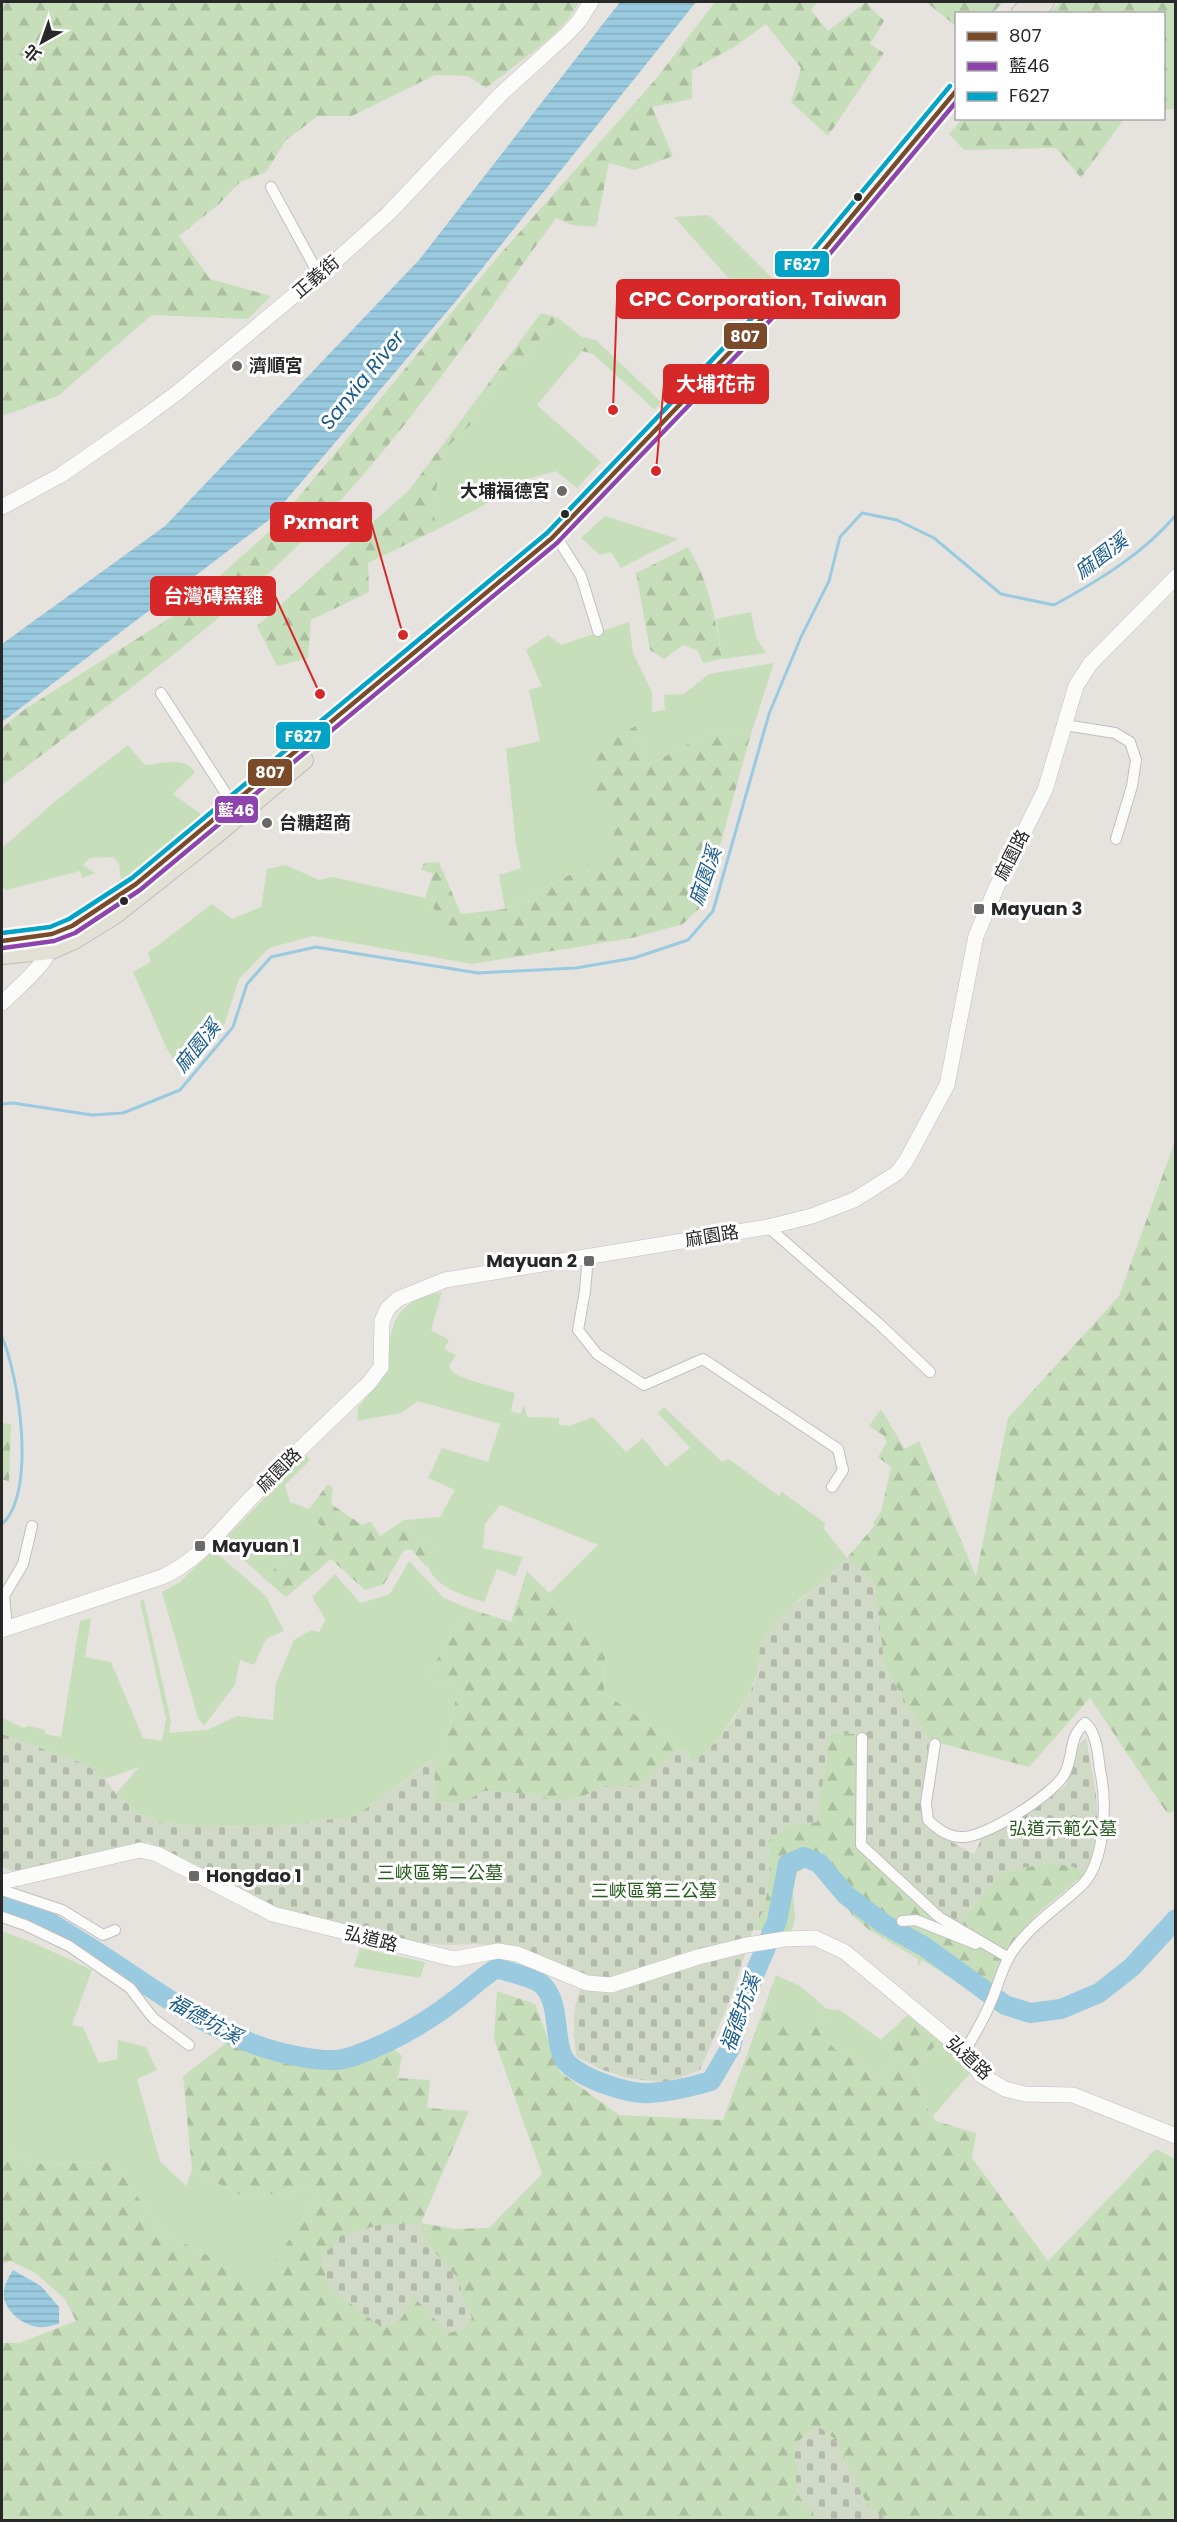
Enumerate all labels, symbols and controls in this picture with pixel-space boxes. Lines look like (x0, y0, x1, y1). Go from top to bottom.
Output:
north arrow (12, 12, 72, 72)
legend (955, 12, 1165, 120)
text: 807 (1009, 23, 1042, 48)
text: 北 (19, 39, 46, 67)
text: 藍46 (1009, 53, 1050, 78)
text: F627 (1009, 83, 1050, 108)
unlabelled marker (852, 191, 864, 203)
street label: 正義街 (287, 250, 344, 304)
line badge: F627 (774, 250, 830, 278)
text: F627 (784, 253, 821, 276)
callout: CPC Corporation, Taiwan (617, 280, 899, 318)
text: CPC Corporation, Taiwan (629, 285, 887, 313)
line badge: 807 (723, 322, 768, 350)
water label: Sanxia River (313, 324, 411, 435)
text: 807 (730, 325, 760, 348)
place label: 濟順宮 (249, 353, 303, 378)
marker: 濟順宮 (230, 359, 244, 373)
callout: 大埔花市 (664, 365, 768, 403)
text: 大埔花市 (676, 370, 756, 398)
place label: 大埔福德宮 (460, 478, 550, 503)
marker: 大埔福德宮 (555, 484, 569, 498)
callout: Pxmart (271, 503, 371, 541)
text: Pxmart (283, 508, 359, 536)
unlabelled marker (559, 508, 571, 520)
water label: 麻園溪 (1069, 525, 1136, 585)
callout: 台灣磚窯雞 (151, 577, 275, 615)
text: 台灣磚窯雞 (163, 582, 263, 610)
line badge: F627 (275, 721, 331, 750)
text: F627 (285, 725, 322, 748)
line badge: 807 (247, 758, 293, 787)
text: 807 (255, 761, 285, 784)
line badge: 藍46 (214, 795, 259, 824)
text: 藍46 (217, 799, 255, 822)
place label: 台糖超商 (279, 810, 351, 835)
marker: 台糖超商 (260, 816, 274, 830)
street label: 麻園路 (988, 825, 1035, 885)
water label: 麻園溪 (682, 840, 729, 909)
unlabelled marker (118, 895, 130, 907)
place label: Mayuan 3 (991, 896, 1082, 921)
marker: Mayuan 3 (972, 902, 986, 916)
water label: 麻園溪 (167, 1012, 229, 1078)
street label: 麻園路 (683, 1219, 741, 1252)
place label: Mayuan 2 (486, 1248, 577, 1273)
marker: Mayuan 2 (582, 1254, 596, 1268)
street label: 麻園路 (251, 1442, 307, 1498)
place label: Mayuan 1 (212, 1533, 299, 1558)
marker: Mayuan 1 (193, 1539, 207, 1553)
park label: 弘道示範公墓 (1009, 1816, 1117, 1841)
park label: 三峽區第二公墓 (377, 1860, 503, 1885)
place label: Hongdao 1 (206, 1863, 301, 1888)
marker: Hongdao 1 (187, 1869, 201, 1883)
park label: 三峽區第三公墓 (591, 1878, 717, 1903)
street label: 弘道路 (342, 1920, 400, 1957)
water label: 福德坑溪 (713, 1968, 768, 2055)
water label: 福德坑溪 (163, 1987, 249, 2052)
street label: 弘道路 (941, 2030, 998, 2085)

